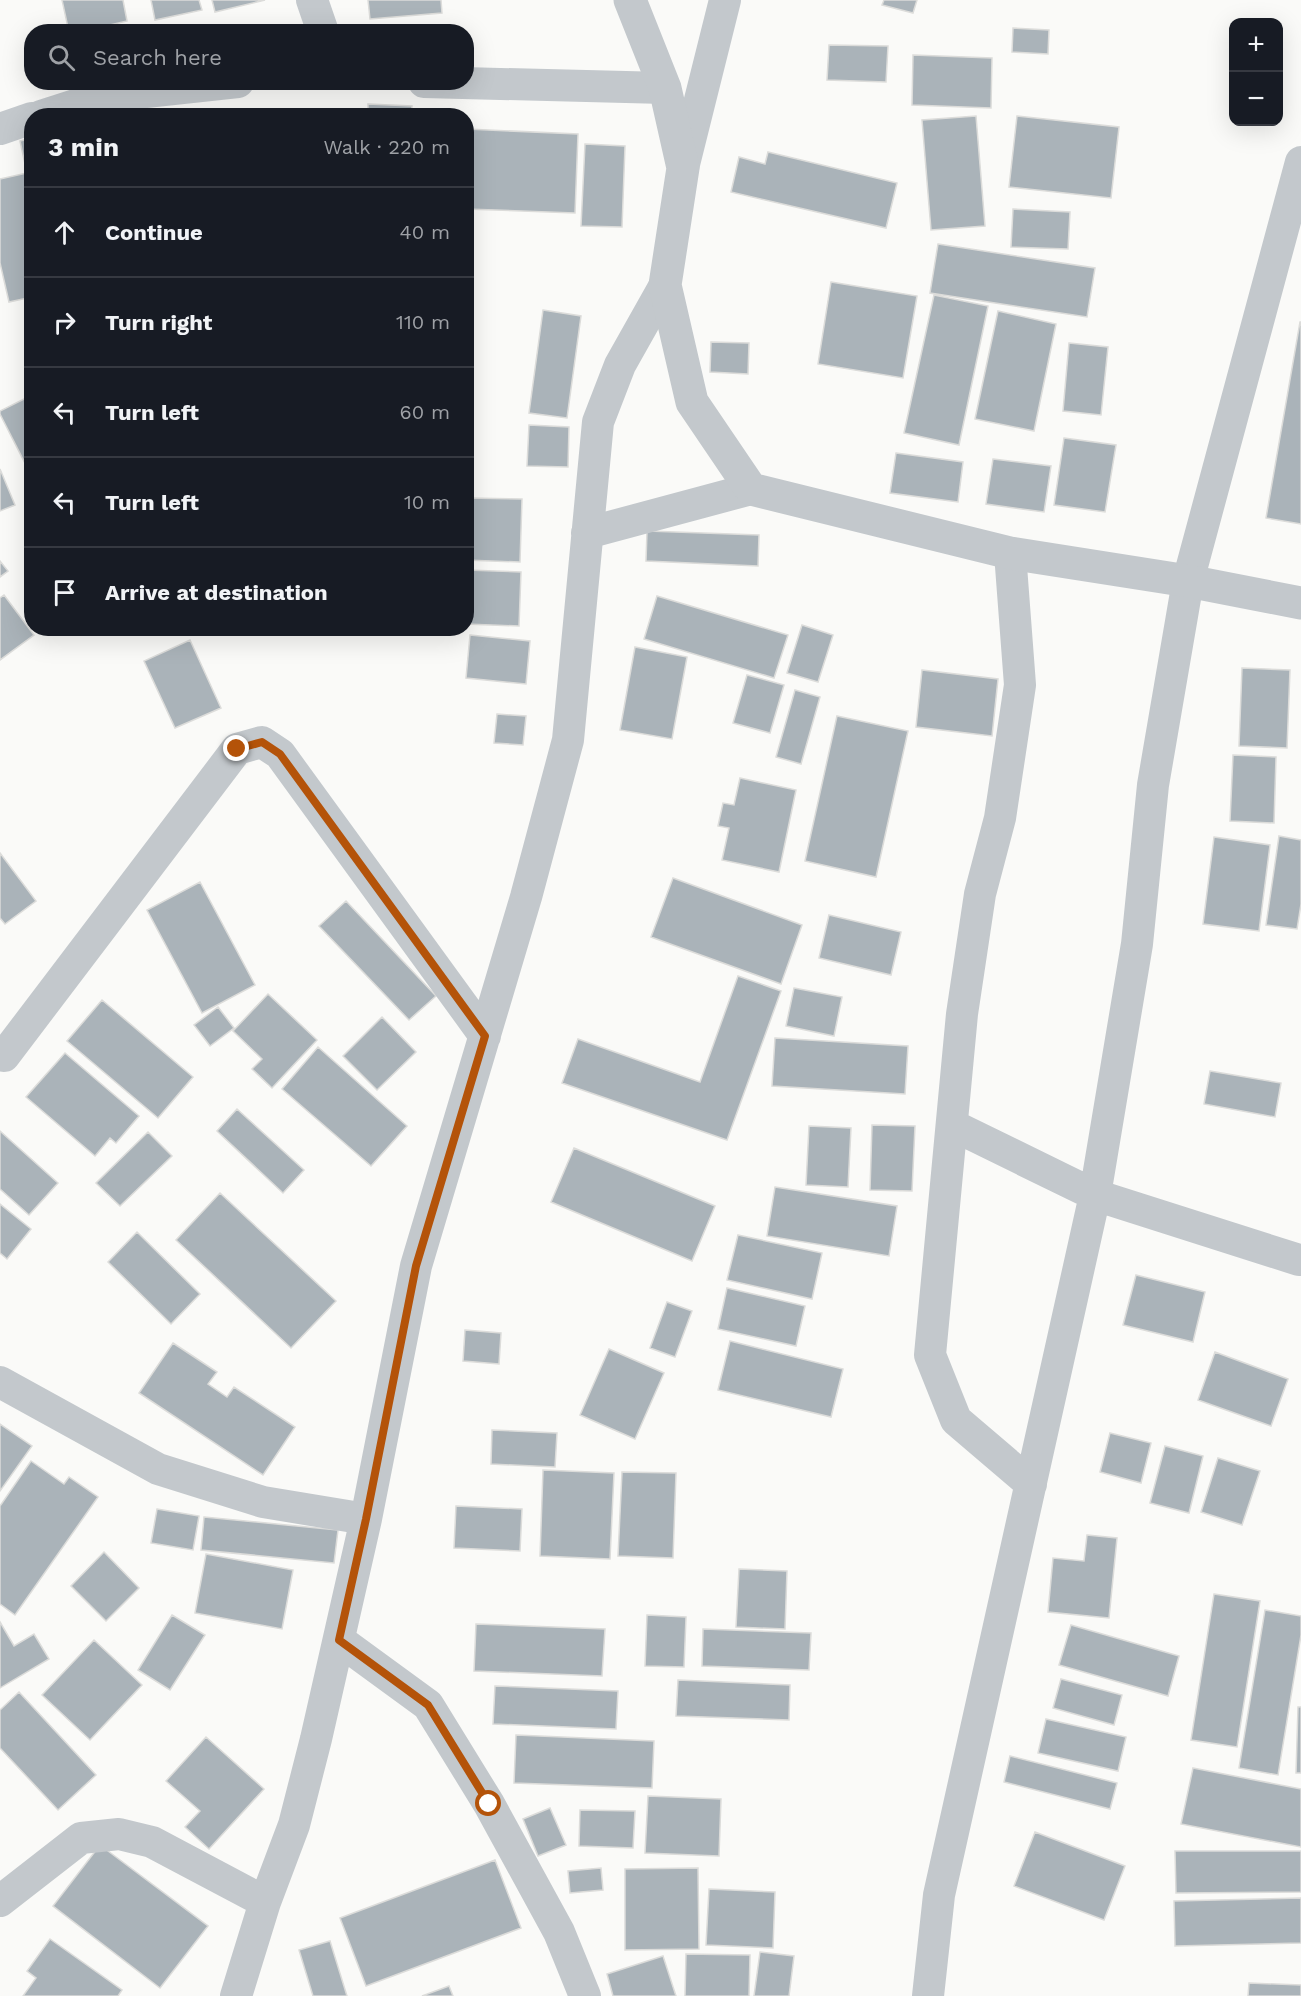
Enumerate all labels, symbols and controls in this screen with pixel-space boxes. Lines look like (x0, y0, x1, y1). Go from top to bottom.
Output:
map controls (1229, 18, 1283, 126)
button: + (1229, 18, 1283, 72)
search box (24, 24, 474, 90)
icon: search (45, 41, 78, 74)
text: Search here (93, 45, 222, 70)
button: − (1229, 72, 1283, 126)
text: 3 min (48, 132, 119, 162)
text: Walk · 220 m (323, 135, 450, 159)
icon: ahead (48, 216, 81, 249)
text: Continue (105, 220, 203, 245)
text: 40 m (399, 220, 450, 244)
icon: right (48, 306, 81, 339)
text: Turn right (105, 310, 212, 335)
text: 110 m (396, 310, 450, 334)
icon: left (48, 396, 81, 429)
text: Turn left (105, 400, 199, 425)
text: 60 m (400, 400, 450, 424)
icon: left (48, 486, 81, 519)
text: Turn left (105, 490, 199, 515)
text: 10 m (404, 490, 450, 514)
icon: arrive (48, 576, 81, 609)
text: Arrive at destination (105, 580, 328, 605)
route end (223, 735, 249, 761)
route start (475, 1790, 501, 1816)

